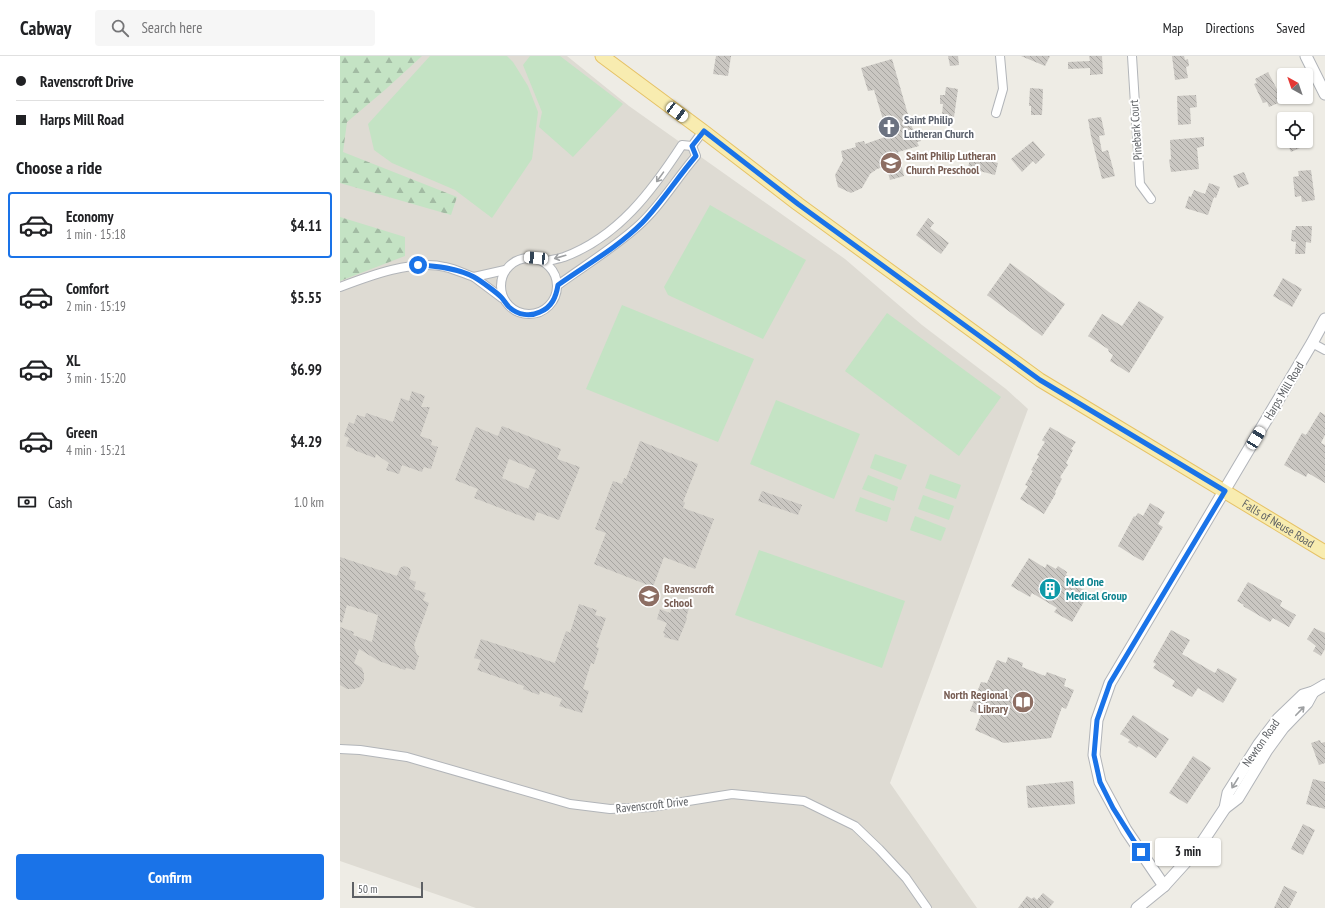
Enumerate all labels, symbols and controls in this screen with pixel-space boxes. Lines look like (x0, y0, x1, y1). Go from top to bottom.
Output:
search box (95, 10, 375, 46)
text: Cabway (20, 16, 71, 40)
icon: search (109, 17, 131, 39)
text: Search here (141, 18, 202, 37)
text: Map (1163, 19, 1183, 37)
text: Directions (1205, 19, 1254, 37)
text: Saved (1276, 19, 1305, 37)
north arrow (1277, 68, 1313, 104)
map controls (1277, 68, 1313, 148)
text: Ravenscroft Drive (40, 72, 134, 91)
street label: Pinebark Court (1126, 98, 1145, 161)
car (664, 100, 690, 124)
text: Harps Mill Road (40, 110, 124, 129)
place label: Saint Philip Lutheran Church (904, 112, 974, 141)
button: locate (1277, 112, 1313, 148)
church icon: Saint Philip Lutheran Church (876, 114, 902, 140)
place label: Saint Philip Lutheran Church Preschool (906, 148, 996, 177)
school or university icon: Saint Philip Lutheran Church Preschool (878, 150, 904, 176)
text: Choose a ride (16, 156, 102, 179)
one-way arrow (656, 172, 664, 183)
icon: car (18, 207, 54, 243)
text: Economy (66, 207, 114, 226)
text: $4.11 (290, 216, 322, 235)
text: 1 min · 15:18 (66, 226, 126, 243)
car (524, 251, 548, 265)
one-way arrow (554, 254, 567, 262)
route start (409, 256, 427, 274)
icon: car (18, 279, 54, 315)
text: Comfort (66, 279, 109, 298)
text: $5.55 (290, 288, 322, 307)
text: 2 min · 15:19 (66, 298, 126, 315)
icon: car (18, 351, 54, 387)
text: XL (66, 351, 80, 370)
street label: Harps Mill Road (1260, 359, 1307, 423)
text: $6.99 (290, 360, 322, 379)
text: 3 min · 15:20 (66, 370, 126, 387)
icon: car (18, 423, 54, 459)
text: Green (66, 423, 98, 442)
car (1245, 425, 1267, 451)
text: $4.29 (290, 432, 322, 451)
text: 4 min · 15:21 (66, 442, 126, 459)
icon: cash (16, 491, 38, 513)
text: Cash (48, 493, 72, 512)
text: 1.0 km (294, 494, 324, 511)
street label: Falls of Neuse Road (1240, 496, 1317, 551)
place label: Med One Medical Group (1066, 574, 1128, 603)
building icon: Med One Medical Group (1037, 576, 1063, 602)
place label: Ravenscroft School (664, 581, 715, 610)
school or university icon: Ravenscroft School (636, 583, 662, 609)
place label: North Regional Library (944, 687, 1008, 716)
library icon: North Regional Library (1010, 689, 1036, 715)
one-way arrow (1295, 706, 1304, 716)
street label: Newton Road (1239, 716, 1283, 770)
one-way arrow (1231, 777, 1239, 788)
street label: Ravenscroft Drive (615, 793, 689, 816)
callout: 3 min (1155, 838, 1221, 866)
route end (1132, 843, 1150, 861)
text: 3 min (1175, 843, 1201, 860)
button: Confirm (16, 854, 324, 900)
scale bar (352, 880, 423, 899)
text: 50 m (358, 882, 377, 896)

